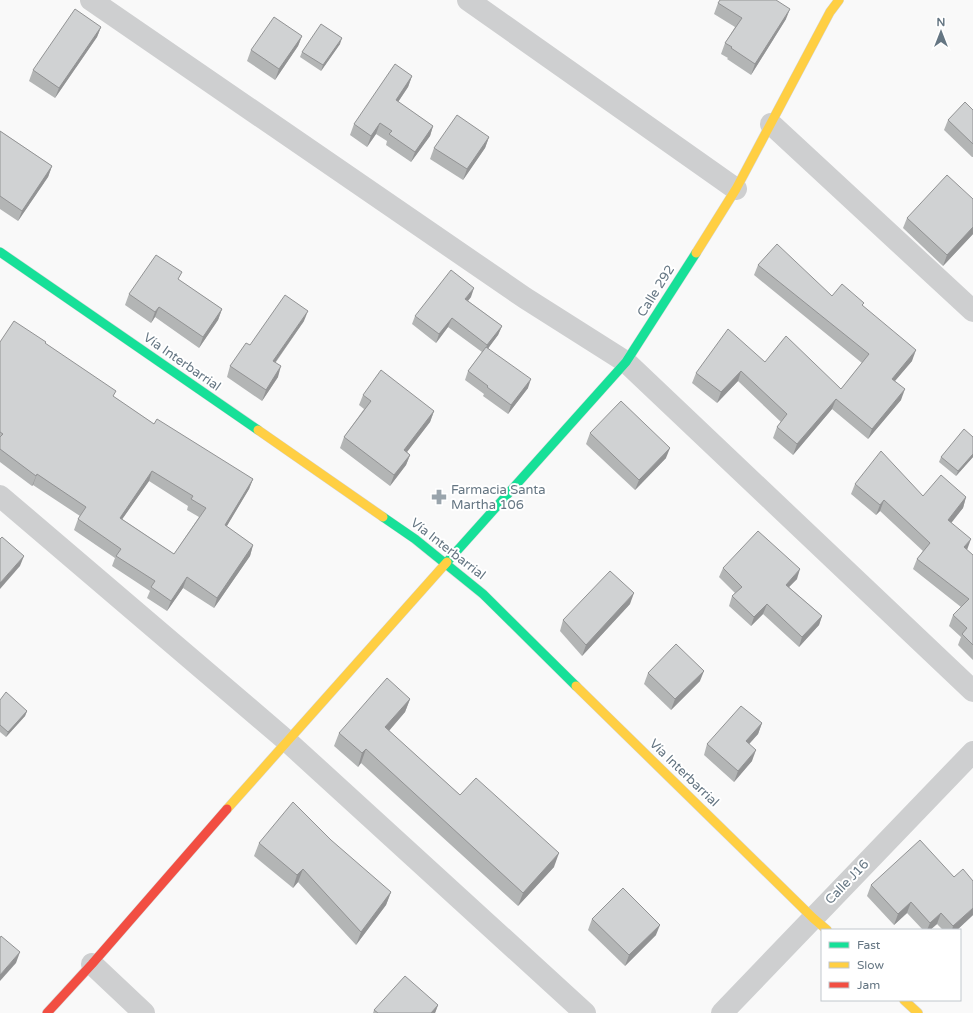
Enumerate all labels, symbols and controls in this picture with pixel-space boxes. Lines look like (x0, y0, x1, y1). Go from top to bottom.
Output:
north arrow (921, 12, 961, 52)
text: N (937, 16, 945, 29)
street label: Calle 292 (634, 262, 678, 320)
street label: Vía Interbarrial (140, 329, 224, 395)
place label: Farmacia Santa Martha 106 (451, 482, 546, 513)
pharmacy icon: Farmacia Santa Martha 106 (430, 488, 448, 506)
street label: Vía Interbarrial (407, 515, 489, 583)
street label: Vía Interbarrial (646, 736, 722, 810)
street label: Calle J16 (822, 856, 872, 908)
legend (821, 929, 961, 1001)
text: Fast (857, 938, 881, 952)
text: Slow (857, 958, 884, 972)
text: Jam (857, 978, 880, 992)

